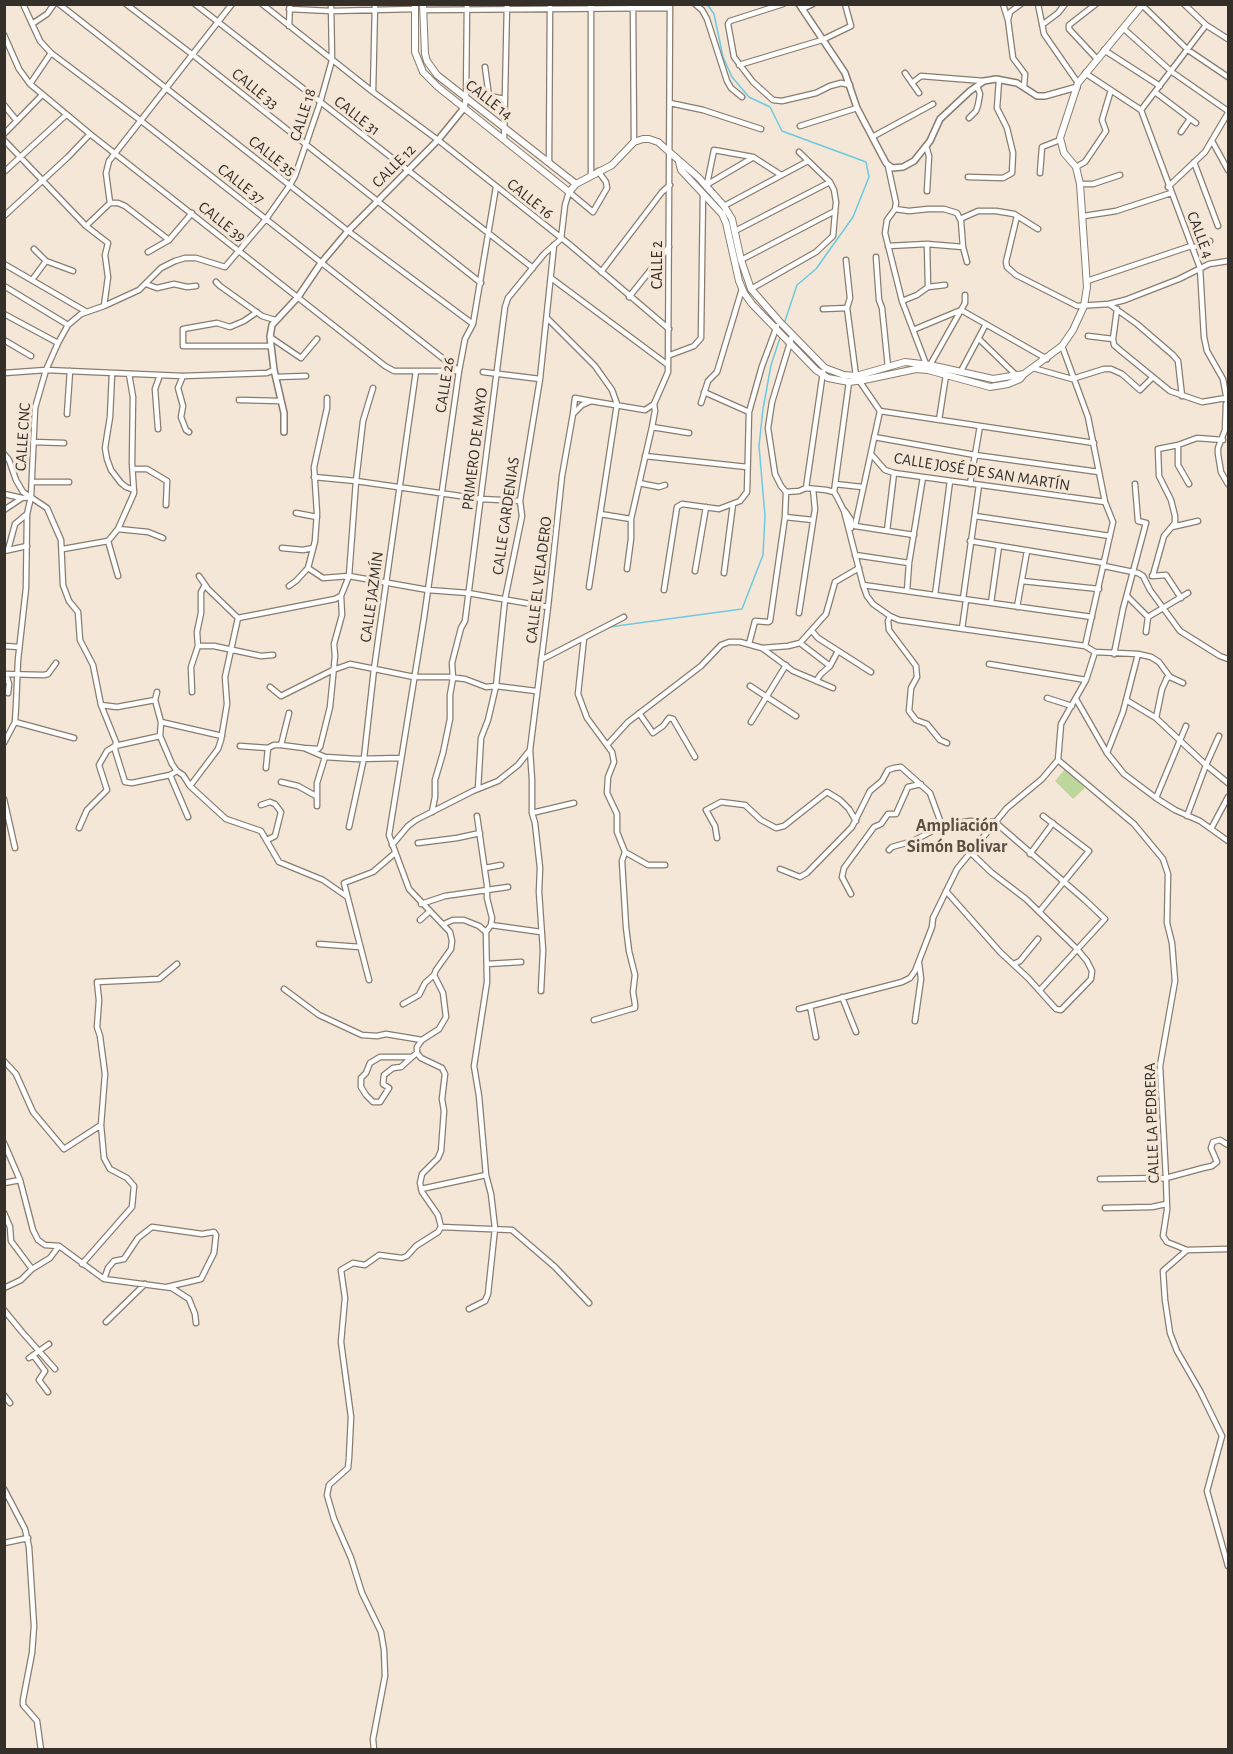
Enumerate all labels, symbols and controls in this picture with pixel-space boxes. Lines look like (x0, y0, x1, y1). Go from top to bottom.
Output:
street label: CALLE 33 (228, 64, 282, 114)
street label: CALLE 14 (462, 76, 516, 124)
street label: CALLE 18 (285, 86, 321, 144)
street label: CALLE 31 (330, 92, 384, 140)
street label: CALLE 35 (245, 132, 299, 180)
street label: CALLE 12 (368, 140, 420, 192)
street label: CALLE 37 (214, 160, 268, 208)
street label: CALLE 16 (503, 174, 557, 224)
street label: CALLE 39 (194, 197, 250, 247)
street label: CALLE 4 (1182, 209, 1218, 261)
street label: CALLE 2 (647, 241, 667, 289)
street label: CALLE 26 (431, 356, 459, 414)
street label: PRIMERO DE MAYO (458, 387, 492, 511)
street label: CALLE CNC (11, 402, 35, 472)
street label: CALLE JOSÉ DE SAN MARTÍN (892, 449, 1072, 495)
street label: CALLE GARDENIAS (488, 456, 524, 576)
street label: CALLE EL VELADERO (522, 515, 556, 645)
street label: CALLE JAZMÍN (356, 550, 388, 644)
district label: Ampliación Simón Bolivar (907, 815, 1007, 858)
street label: CALLE LA PEDRERA (1140, 1062, 1164, 1184)

